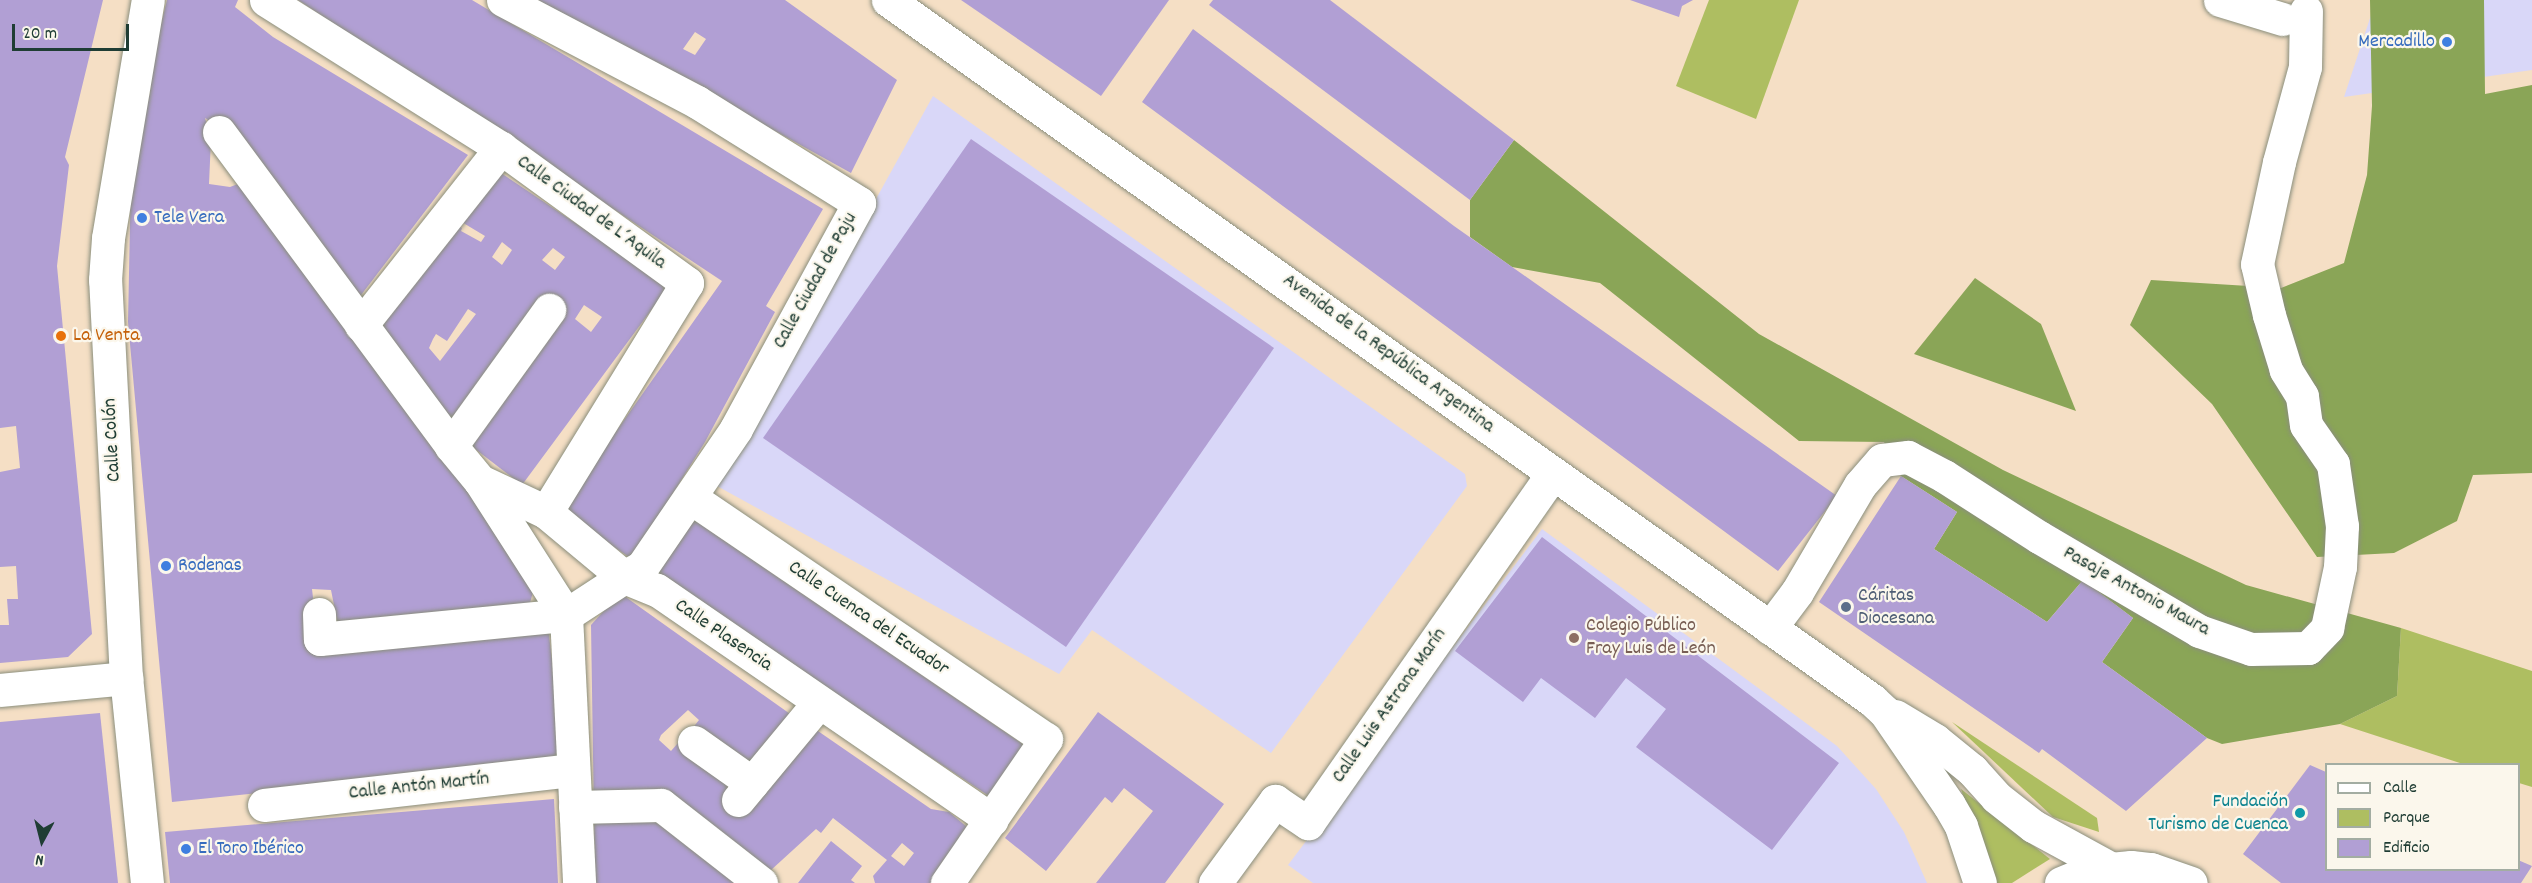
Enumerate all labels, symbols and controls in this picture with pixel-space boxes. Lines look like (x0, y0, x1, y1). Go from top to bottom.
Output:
scale bar (15, 12, 132, 50)
text: 20 m (23, 22, 57, 47)
place label: Mercadillo (2358, 30, 2435, 54)
marker: Mercadillo (2440, 35, 2454, 49)
street label: Calle Ciudad de L´Aquila (511, 151, 671, 275)
place label: Tele Vera (154, 206, 224, 230)
street label: Calle Ciudad de Paju (769, 209, 863, 353)
marker: Tele Vera (135, 211, 149, 225)
street label: Avenida de la República Argentina (1277, 269, 1499, 439)
place label: La Venta (73, 324, 140, 348)
marker: La Venta (54, 329, 68, 343)
street label: Calle Colón (99, 398, 127, 482)
street label: Pasaje Antonio Maura (2058, 542, 2214, 642)
place label: Rodenas (178, 554, 242, 578)
street label: Calle Cuenca del Ecuador (783, 556, 953, 682)
marker: Rodenas (159, 559, 173, 573)
place label: Cáritas Diocesana (1858, 584, 1934, 631)
street label: Calle Plasencia (669, 594, 777, 678)
marker: Cáritas Diocesana (1839, 600, 1853, 614)
place label: Colegio Público Fray Luis de León (1586, 614, 1716, 661)
street label: Calle Luis Astrana Marín (1327, 624, 1453, 788)
marker: Colegio Público Fray Luis de León (1567, 631, 1581, 645)
legend (2325, 763, 2520, 871)
street label: Calle Antón Martín (348, 768, 490, 806)
text: Calle (2383, 776, 2417, 801)
place label: Fundación Turismo de Cuenca (2148, 790, 2288, 837)
marker: Fundación Turismo de Cuenca (2293, 806, 2307, 820)
text: Parque (2383, 806, 2430, 831)
north arrow (12, 811, 72, 871)
text: Edificio (2383, 836, 2430, 861)
place label: El Toro Ibérico (198, 837, 304, 861)
marker: El Toro Ibérico (179, 842, 193, 856)
text: N (34, 847, 45, 871)

